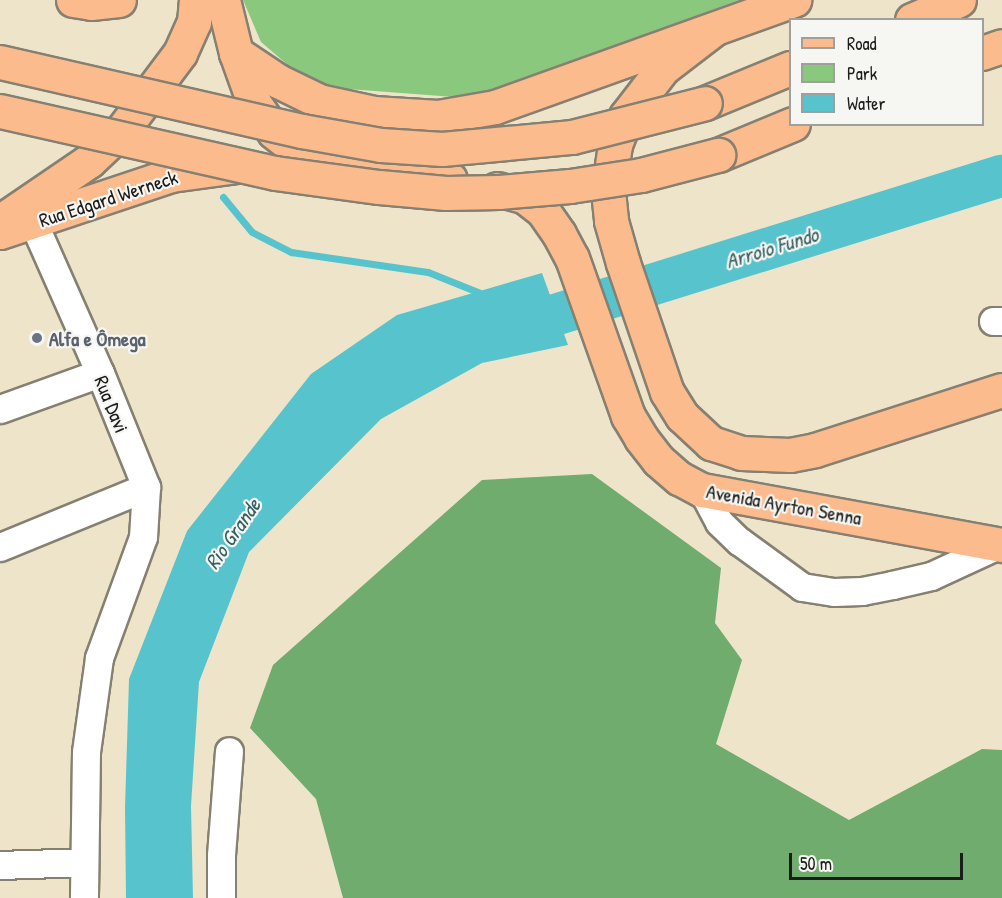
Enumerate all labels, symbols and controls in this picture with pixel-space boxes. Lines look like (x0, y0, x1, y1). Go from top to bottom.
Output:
legend (789, 18, 984, 126)
text: Road (847, 31, 877, 56)
text: Park (847, 61, 877, 86)
text: Water (847, 91, 885, 116)
street label: Rua Edgard Werneck (36, 164, 180, 232)
water label: Arroio Fundo (723, 222, 821, 274)
place label: Alfa e Ômega (49, 326, 146, 350)
marker: Alfa e Ômega (30, 331, 44, 345)
street label: Rua Davi (90, 372, 134, 436)
street label: Avenida Ayrton Senna (705, 479, 863, 529)
water label: Rio Grande (200, 494, 266, 574)
scale bar (792, 841, 966, 879)
text: 50 m (800, 851, 832, 876)

